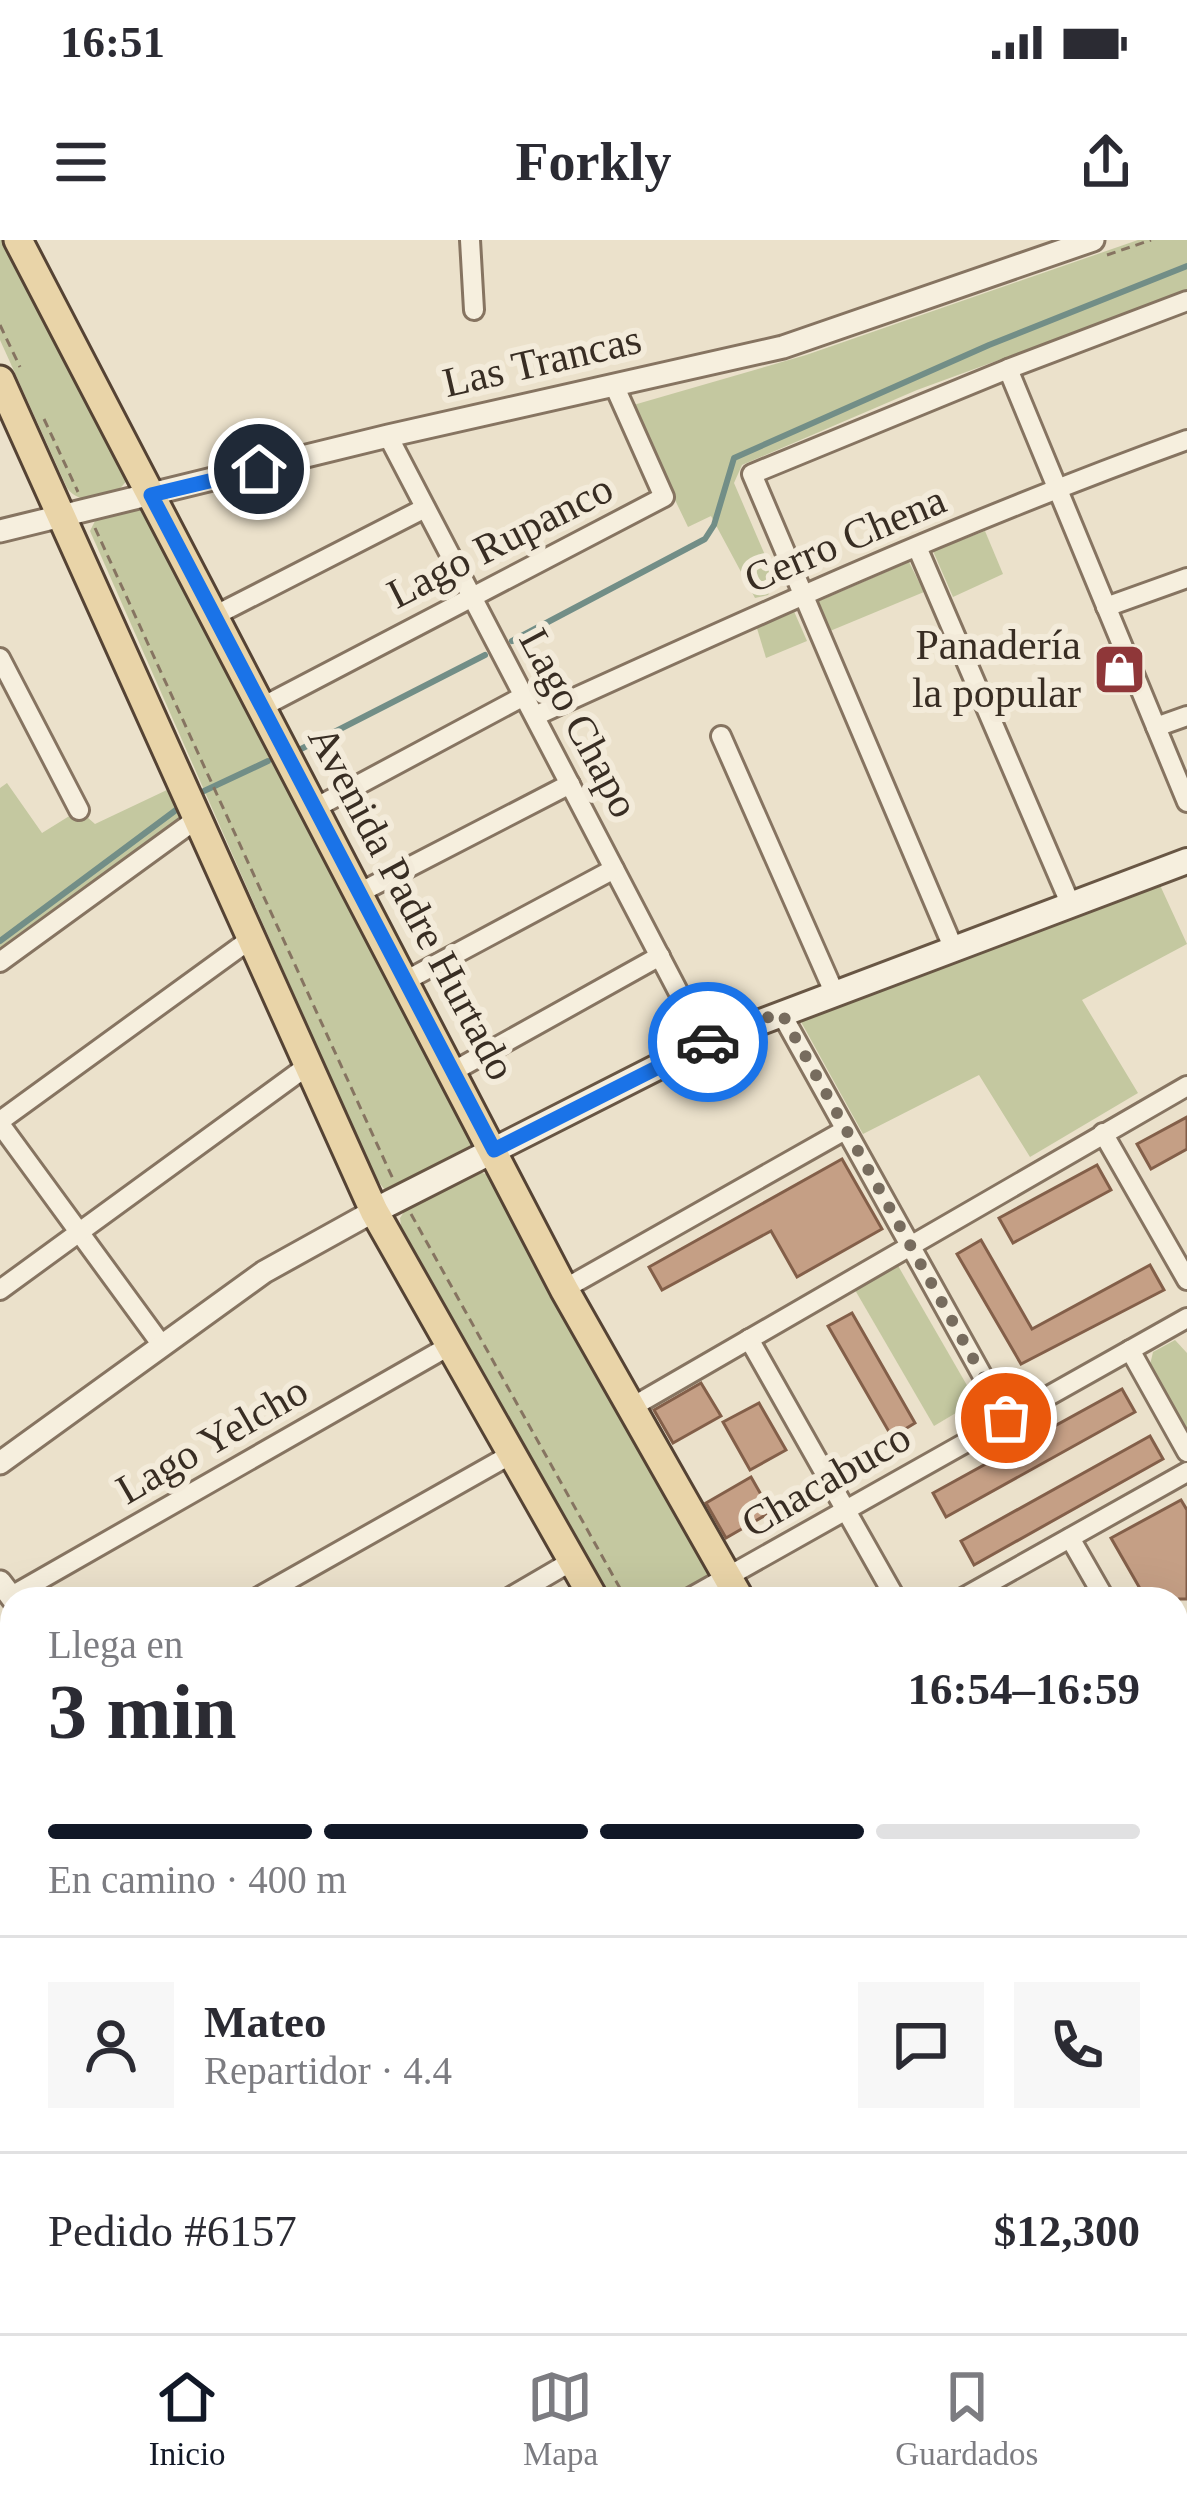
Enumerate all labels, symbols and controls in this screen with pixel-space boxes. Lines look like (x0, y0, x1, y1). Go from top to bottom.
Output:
text: 16:51 (60, 17, 165, 67)
icon: menu (48, 129, 114, 195)
icon: share (1073, 129, 1139, 195)
text: Forkly (516, 132, 672, 192)
street label: Las Trancas (438, 316, 646, 406)
pin (208, 418, 310, 520)
icon: home (226, 436, 292, 502)
street label: Lago Rupanco (380, 465, 620, 617)
street label: Cerro Chena (738, 476, 953, 602)
street label: Lago Chapo (510, 621, 648, 825)
place label: Panadería la popular (912, 622, 1081, 716)
shop icon: Panadería la popular (1092, 641, 1148, 697)
street label: Avenida Padre Hurtado (299, 719, 525, 1087)
courier (648, 982, 768, 1102)
icon: car (675, 1009, 741, 1075)
street label: Lago Yelcho (109, 1367, 315, 1513)
pin (955, 1367, 1057, 1469)
icon: bag (973, 1385, 1039, 1451)
street label: Chacabuco (734, 1413, 918, 1547)
text: Llega en (48, 1623, 183, 1666)
text: 16:54–16:59 (908, 1664, 1140, 1714)
text: 3 min (48, 1668, 237, 1755)
text: En camino · 400 m (48, 1858, 347, 1901)
button: person (48, 1982, 174, 2108)
button: chat (858, 1982, 984, 2108)
button: phone (1014, 1982, 1140, 2108)
text: Mateo (204, 1997, 326, 2047)
text: Repartidor · 4.4 (204, 2049, 452, 2092)
text: Pedido #6157 (48, 2206, 297, 2256)
text: $12,300 (994, 2206, 1140, 2256)
tab: Inicio (149, 2364, 226, 2473)
tab: Mapa (523, 2364, 598, 2473)
tab: Guardados (895, 2364, 1038, 2473)

